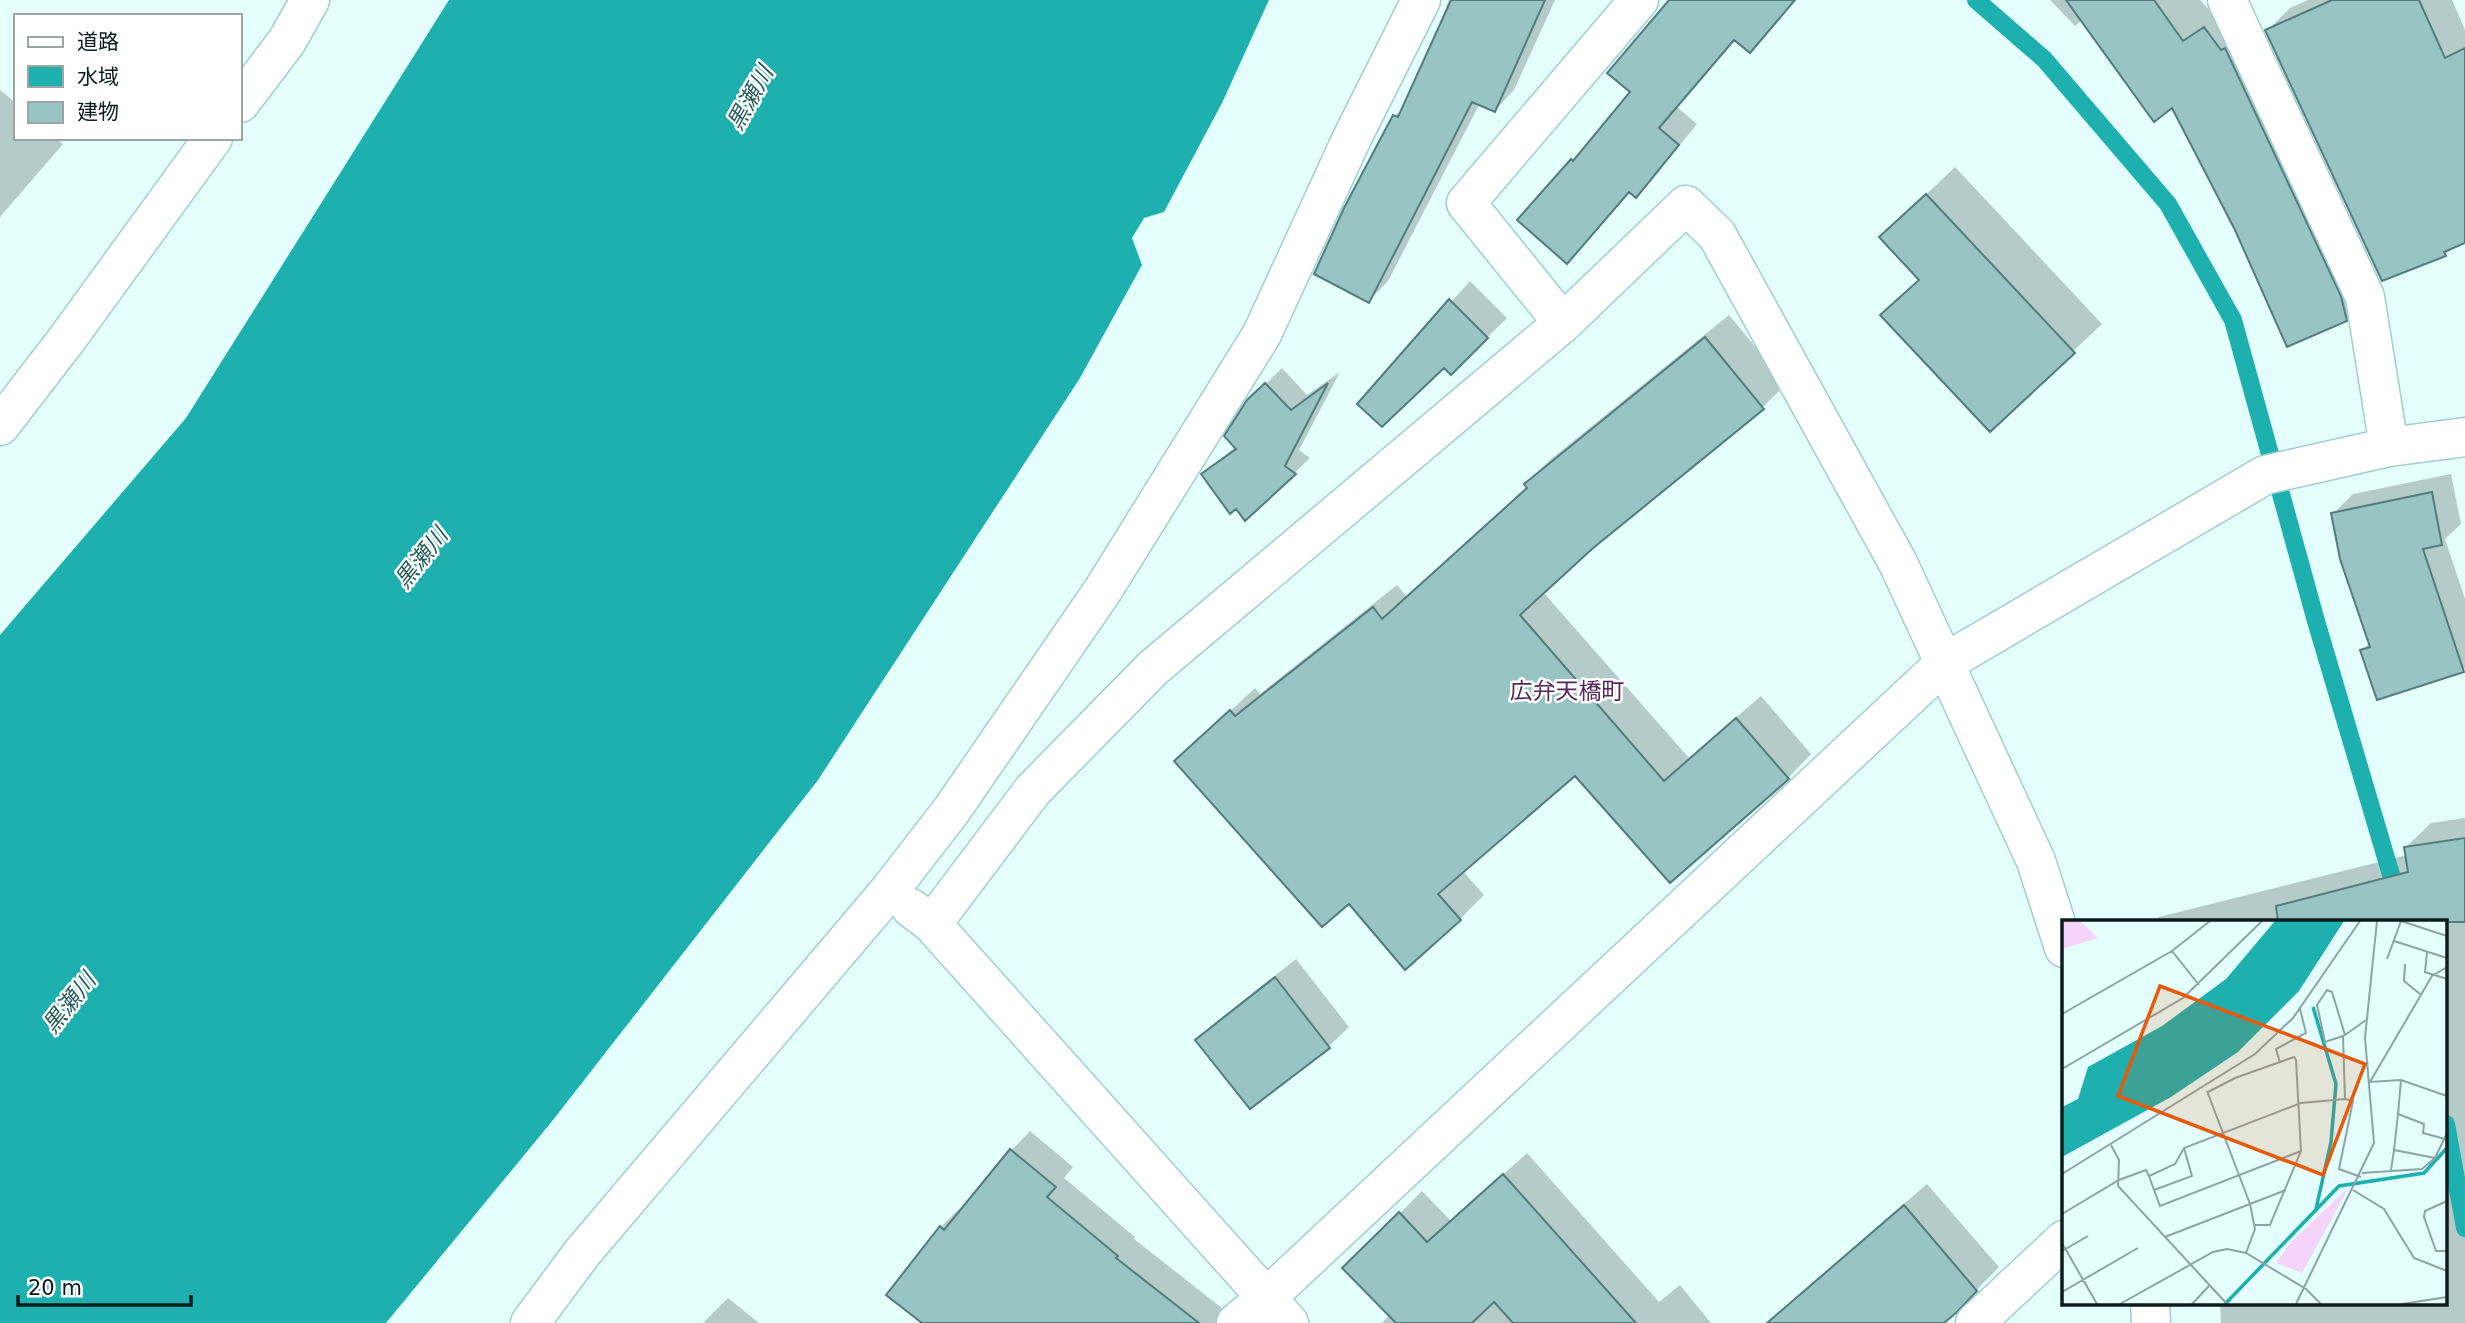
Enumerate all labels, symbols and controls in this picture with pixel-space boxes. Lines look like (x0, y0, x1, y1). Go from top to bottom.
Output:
legend (14, 14, 242, 140)
text: 道路 (77, 30, 119, 54)
water label: 黒瀬川 (722, 59, 780, 134)
text: 水域 (77, 65, 119, 89)
text: 建物 (77, 100, 119, 124)
water label: 黒瀬川 (390, 520, 454, 593)
district label: 広弁天橋町 (1510, 678, 1625, 704)
inset map (2062, 920, 2448, 1306)
water label: 黒瀬川 (38, 965, 102, 1038)
scale bar (18, 1264, 191, 1308)
text: 20 m (28, 1276, 82, 1300)

